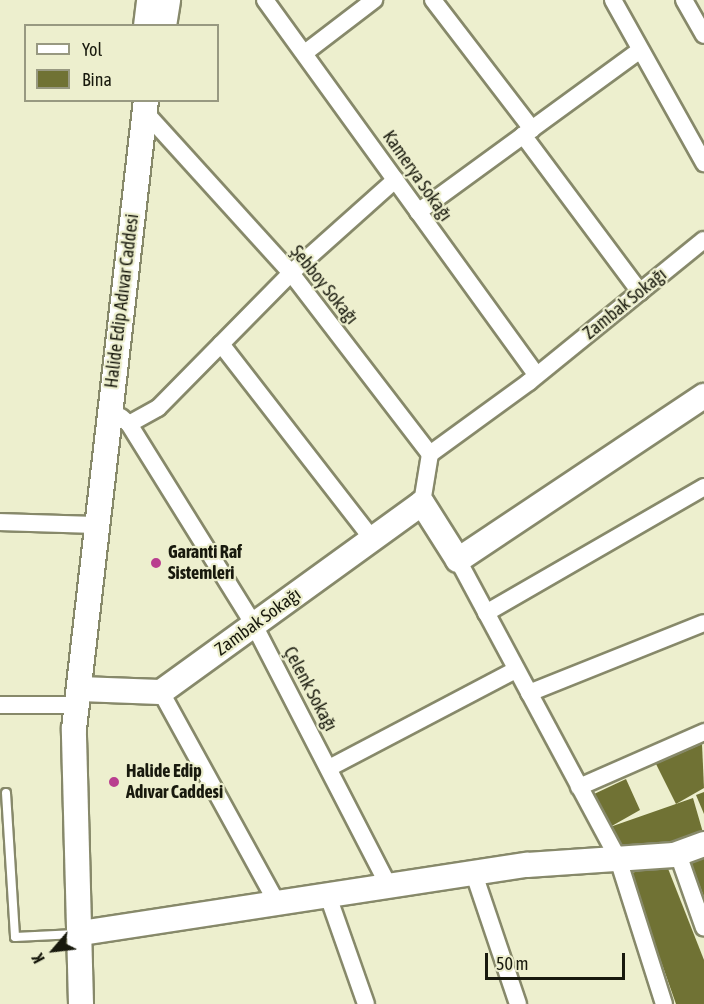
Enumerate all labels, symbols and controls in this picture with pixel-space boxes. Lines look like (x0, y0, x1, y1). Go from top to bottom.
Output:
legend (24, 24, 219, 102)
text: Yol (82, 39, 102, 60)
text: Bina (82, 69, 112, 90)
street label: Kamerya Sokağı (378, 127, 456, 225)
street label: Halide Edip Adıvar Caddesi (101, 213, 143, 389)
street label: Şebboy Sokağı (286, 241, 362, 329)
street label: Zambak Sokağı (579, 264, 671, 344)
place label: Garanti Raf Sistemleri (168, 542, 242, 584)
marker: Garanti Raf Sistemleri (149, 556, 163, 570)
street label: Zambak Sokağı (211, 584, 305, 660)
street label: Çelenk Sokağı (279, 643, 341, 735)
place label: Halide Edip Adıvar Caddesi (126, 761, 223, 804)
marker: Halide Edip Adıvar Caddesi (107, 775, 121, 789)
north arrow (24, 920, 84, 980)
scale bar (488, 941, 628, 979)
text: K (28, 951, 48, 966)
text: 50 m (496, 953, 528, 974)

